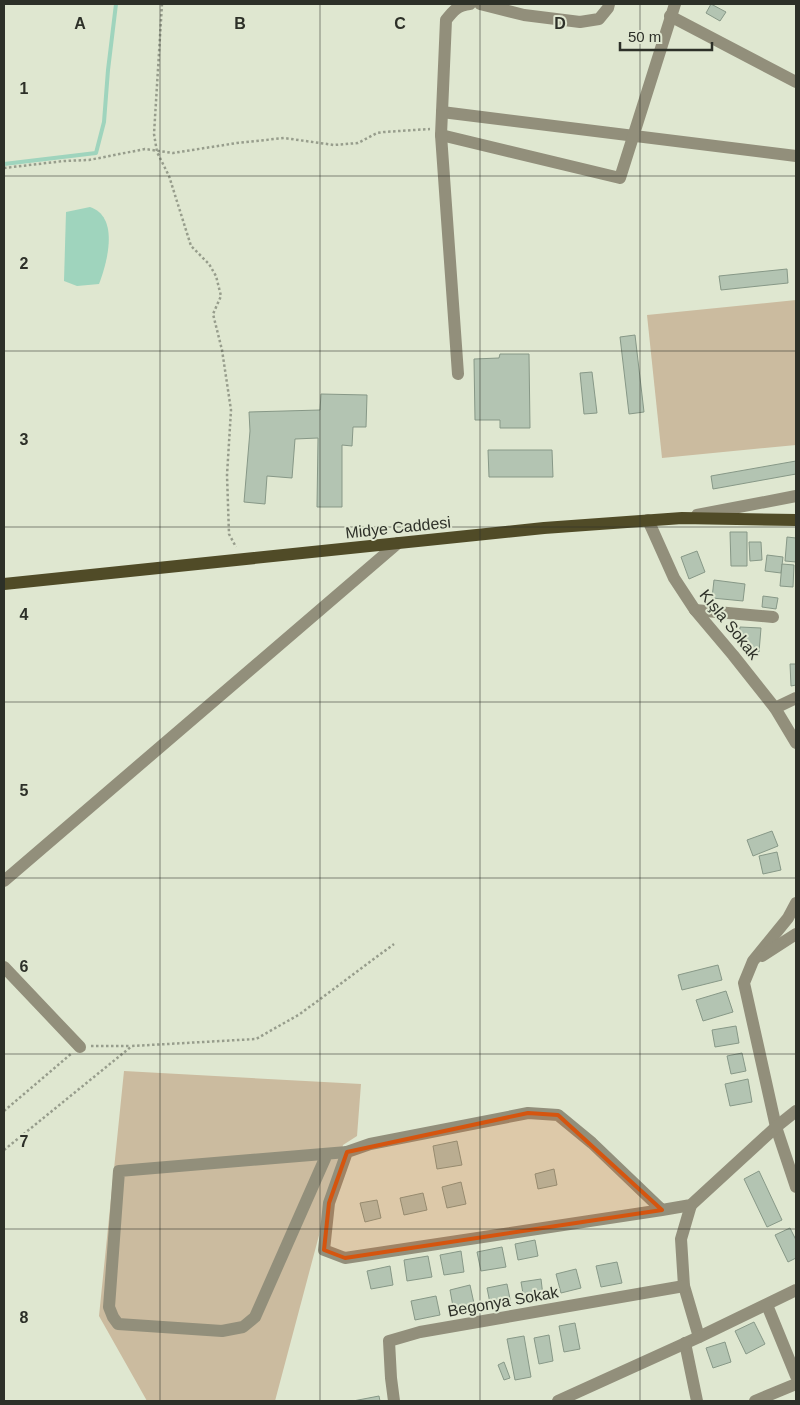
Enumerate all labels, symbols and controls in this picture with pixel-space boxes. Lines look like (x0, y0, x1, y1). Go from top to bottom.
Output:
text: A (74, 15, 86, 32)
text: B (234, 15, 246, 32)
text: C (394, 15, 406, 32)
text: D (554, 15, 566, 32)
scale bar (620, 20, 712, 52)
text: 50 m (628, 28, 661, 45)
text: 1 (20, 80, 29, 97)
text: 2 (20, 255, 29, 272)
text: 3 (20, 431, 29, 448)
street label: Midye Caddesi (345, 514, 452, 541)
street label: Kışla Sokak (696, 586, 763, 663)
text: 4 (20, 606, 29, 623)
text: 5 (20, 782, 29, 799)
text: 6 (20, 958, 29, 975)
text: 7 (20, 1133, 29, 1150)
street label: Begonya Sokak (446, 1283, 561, 1320)
text: 8 (20, 1309, 29, 1326)

